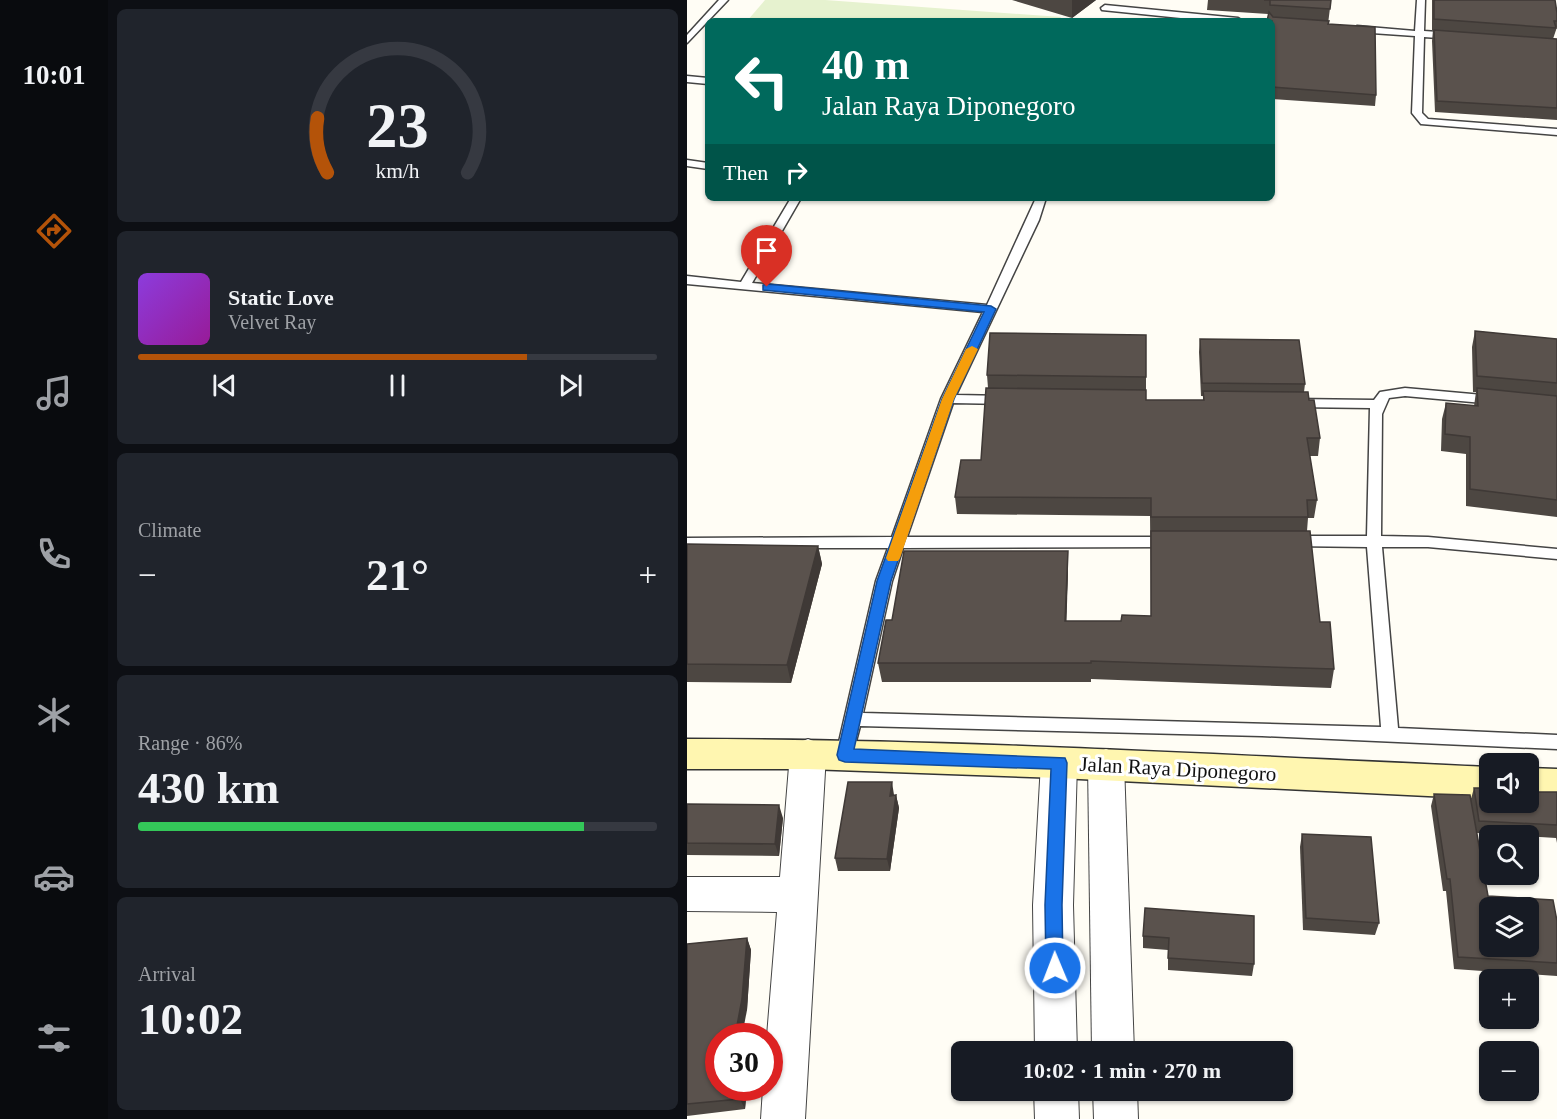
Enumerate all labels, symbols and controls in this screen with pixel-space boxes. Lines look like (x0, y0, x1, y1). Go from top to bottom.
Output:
icon: left (723, 42, 801, 120)
text: 40 m (822, 42, 910, 88)
text: 10:01 (23, 60, 86, 90)
text: 23 (366, 91, 429, 160)
text: Jalan Raya Diponegoro (822, 91, 1075, 121)
icon: right (780, 156, 813, 189)
text: km/h (375, 159, 420, 183)
text: Then (723, 160, 768, 185)
icon: directions (33, 210, 75, 252)
pin (741, 225, 792, 287)
icon: arrive (750, 234, 783, 267)
text: Static Love (228, 285, 334, 310)
text: Velvet Ray (228, 311, 316, 333)
icon: previous (208, 369, 241, 402)
icon: pause (381, 369, 414, 402)
icon: next (554, 369, 587, 402)
icon: music (33, 372, 75, 414)
text: Climate (138, 519, 201, 541)
icon: phone (33, 533, 75, 575)
text: 21° (366, 550, 429, 600)
text: − (138, 557, 157, 593)
text: + (638, 557, 657, 593)
icon: climate (33, 694, 75, 736)
text: Range · 86% (138, 732, 242, 754)
street label: Jalan Raya Diponegoro (1079, 752, 1277, 786)
map controls (1479, 753, 1539, 1101)
button: sound (1479, 753, 1539, 813)
text: 430 km (138, 763, 279, 813)
button: search (1479, 825, 1539, 885)
icon: car (33, 856, 75, 898)
button: layers (1479, 897, 1539, 957)
position arrow (1023, 936, 1087, 1000)
text: Arrival (138, 963, 196, 985)
button: + (1479, 969, 1539, 1029)
text: 10:02 (138, 994, 243, 1044)
icon: filters (33, 1017, 75, 1059)
speed limit sign: 30 (705, 1023, 783, 1101)
button: − (1479, 1041, 1539, 1101)
text: 10:02 · 1 min · 270 m (1023, 1058, 1221, 1083)

